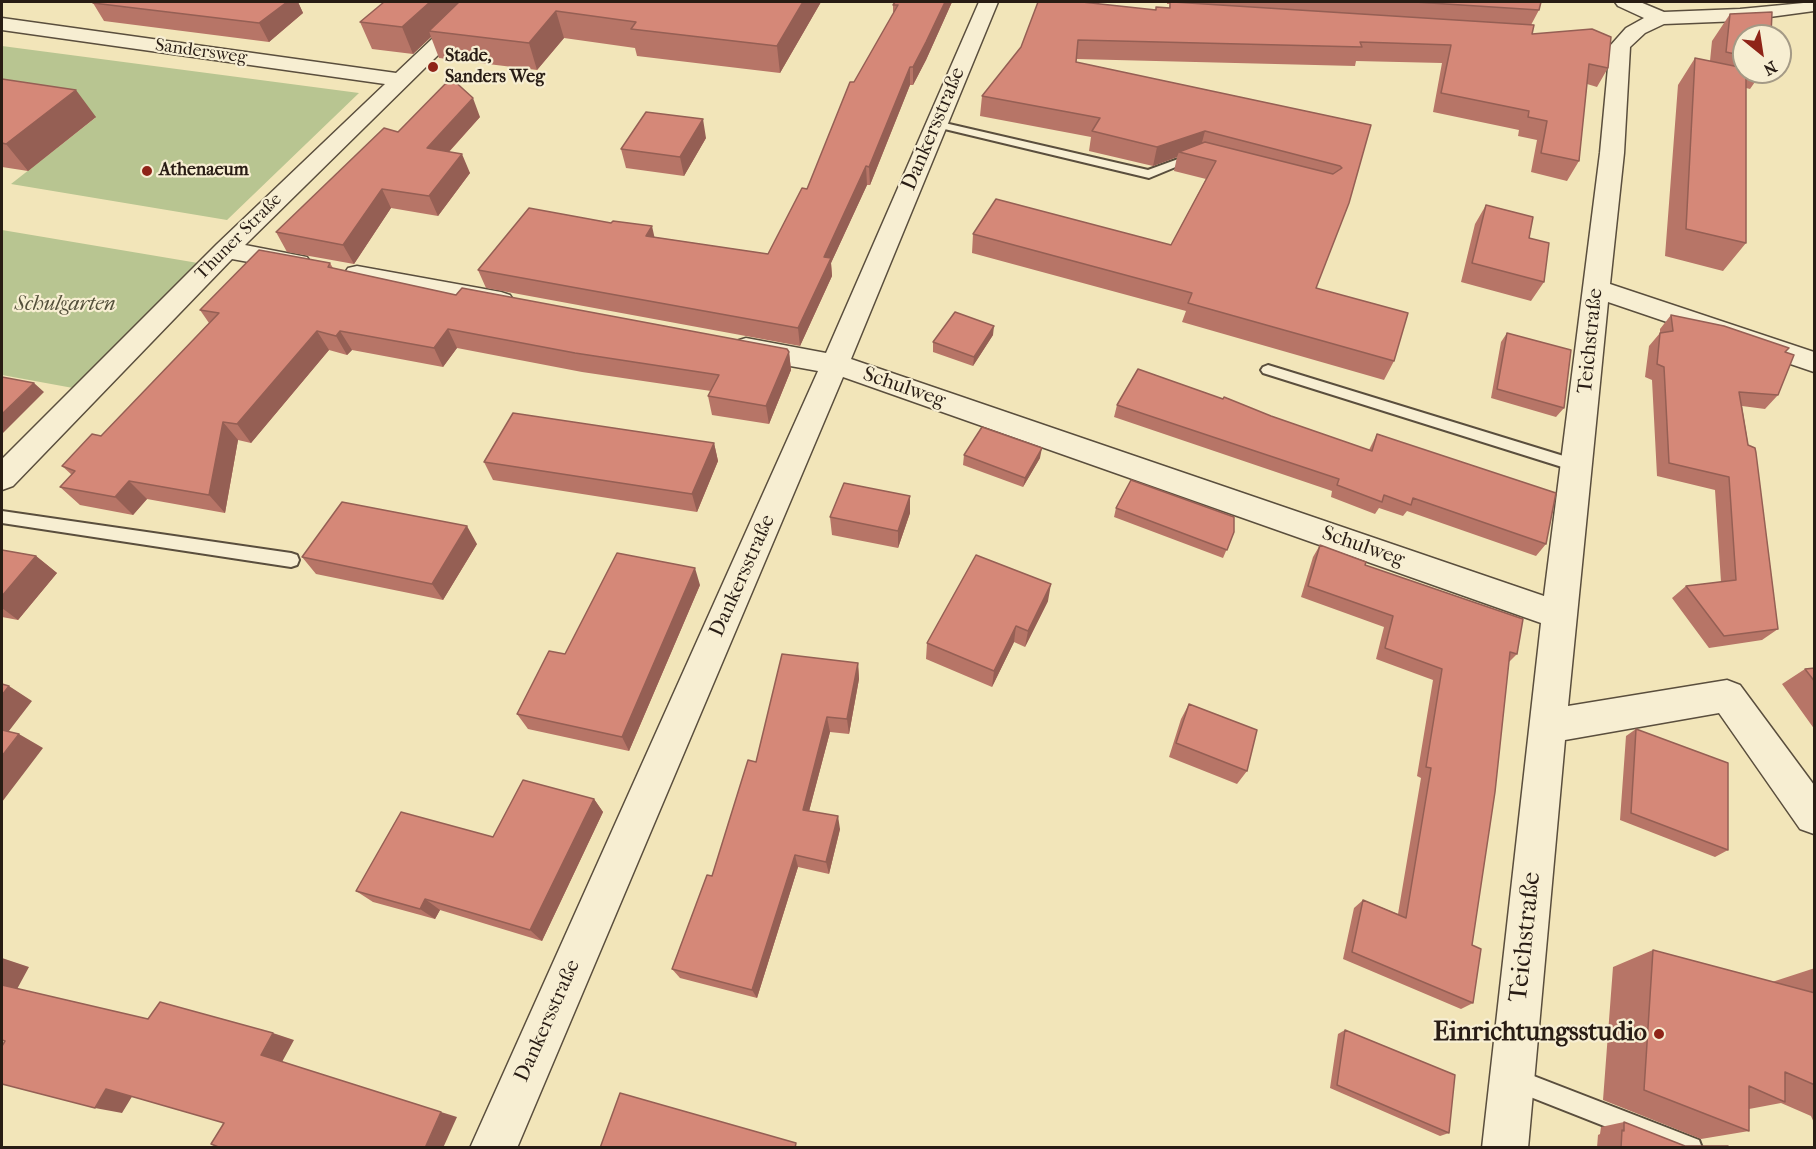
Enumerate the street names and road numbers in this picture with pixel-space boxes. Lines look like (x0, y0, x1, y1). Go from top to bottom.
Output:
street label: Sandersweg (154, 35, 248, 69)
street label: Dankersstraße (897, 64, 971, 194)
street label: Thuner Straße (191, 189, 287, 285)
street label: Teichstraße (1573, 287, 1609, 395)
street label: Schulweg (859, 362, 949, 414)
street label: Dankersstraße (705, 511, 781, 641)
street label: Schulweg (1318, 521, 1408, 573)
street label: Teichstraße (1504, 870, 1548, 1004)
street label: Dankersstraße (510, 956, 586, 1086)

